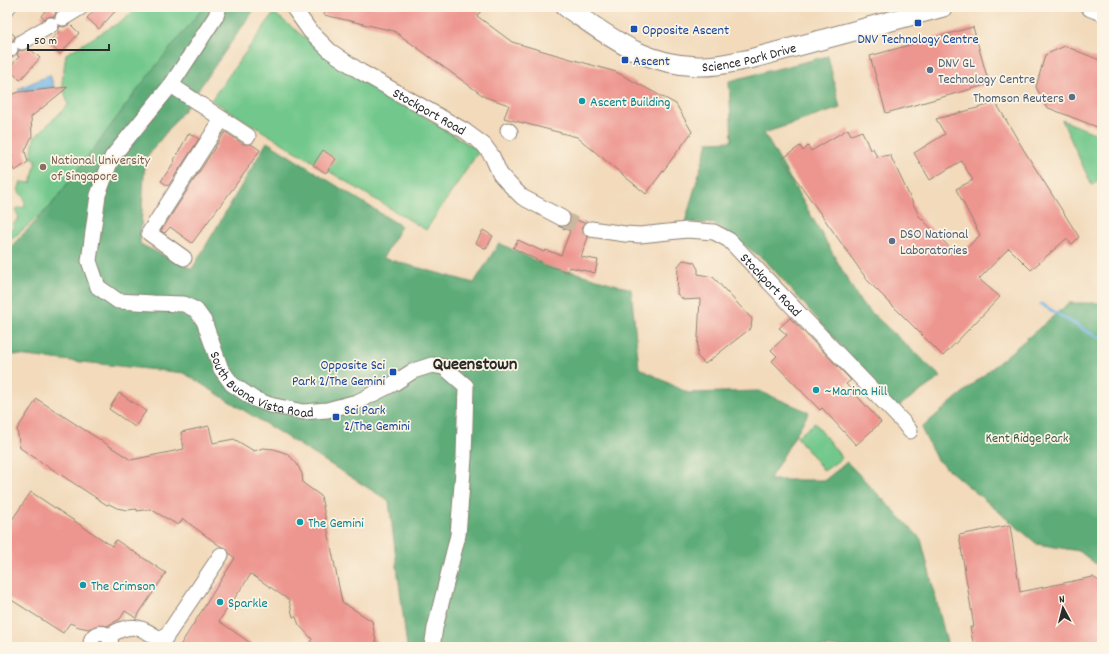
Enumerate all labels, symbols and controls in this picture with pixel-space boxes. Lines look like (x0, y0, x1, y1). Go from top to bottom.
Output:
marker: DNV Technology Centre (913, 18, 923, 28)
place label: Opposite Ascent (642, 21, 729, 41)
marker: Opposite Ascent (629, 24, 639, 34)
scale bar (28, 26, 109, 52)
place label: DNV Technology Centre (857, 30, 979, 50)
text: 50 m (34, 33, 57, 50)
street label: Science Park Drive (702, 39, 799, 78)
place label: Ascent (633, 52, 670, 72)
place label: DNV GL Technology Centre (938, 54, 1035, 90)
marker: Ascent (620, 55, 630, 65)
marker: DNV GL Technology Centre (925, 65, 935, 75)
street label: Stockport Road (388, 84, 469, 141)
place label: Thomson Reuters (973, 89, 1064, 109)
marker: Thomson Reuters (1067, 92, 1077, 102)
place label: Ascent Building (590, 93, 670, 113)
marker: Ascent Building (577, 96, 587, 106)
place label: National University of Singapore (51, 151, 151, 187)
marker: National University of Singapore (38, 162, 48, 172)
place label: DSO National Laboratories (900, 225, 969, 261)
marker: DSO National Laboratories (887, 236, 897, 246)
street label: Stockport Road (735, 249, 805, 322)
street label: South Buona Vista Road (204, 349, 314, 424)
district label: Queenstown (433, 353, 517, 378)
place label: Opposite Sci Park 2/The Gemini (292, 356, 385, 392)
marker: Opposite Sci Park 2/The Gemini (388, 367, 398, 377)
place label: ~Marina Hill (824, 382, 888, 402)
marker: ~Marina Hill (811, 385, 821, 395)
place label: Sci Park 2/The Gemini (344, 401, 410, 437)
marker: Sci Park 2/The Gemini (331, 412, 341, 422)
park label: Kent Ridge Park (986, 429, 1069, 449)
place label: The Gemini (308, 514, 364, 534)
marker: The Gemini (295, 517, 305, 527)
place label: The Crimson (91, 577, 155, 597)
marker: The Crimson (78, 580, 88, 590)
north arrow (1043, 588, 1083, 628)
text: N (1058, 592, 1066, 608)
place label: Sparkle (228, 594, 268, 614)
marker: Sparkle (215, 597, 225, 607)

